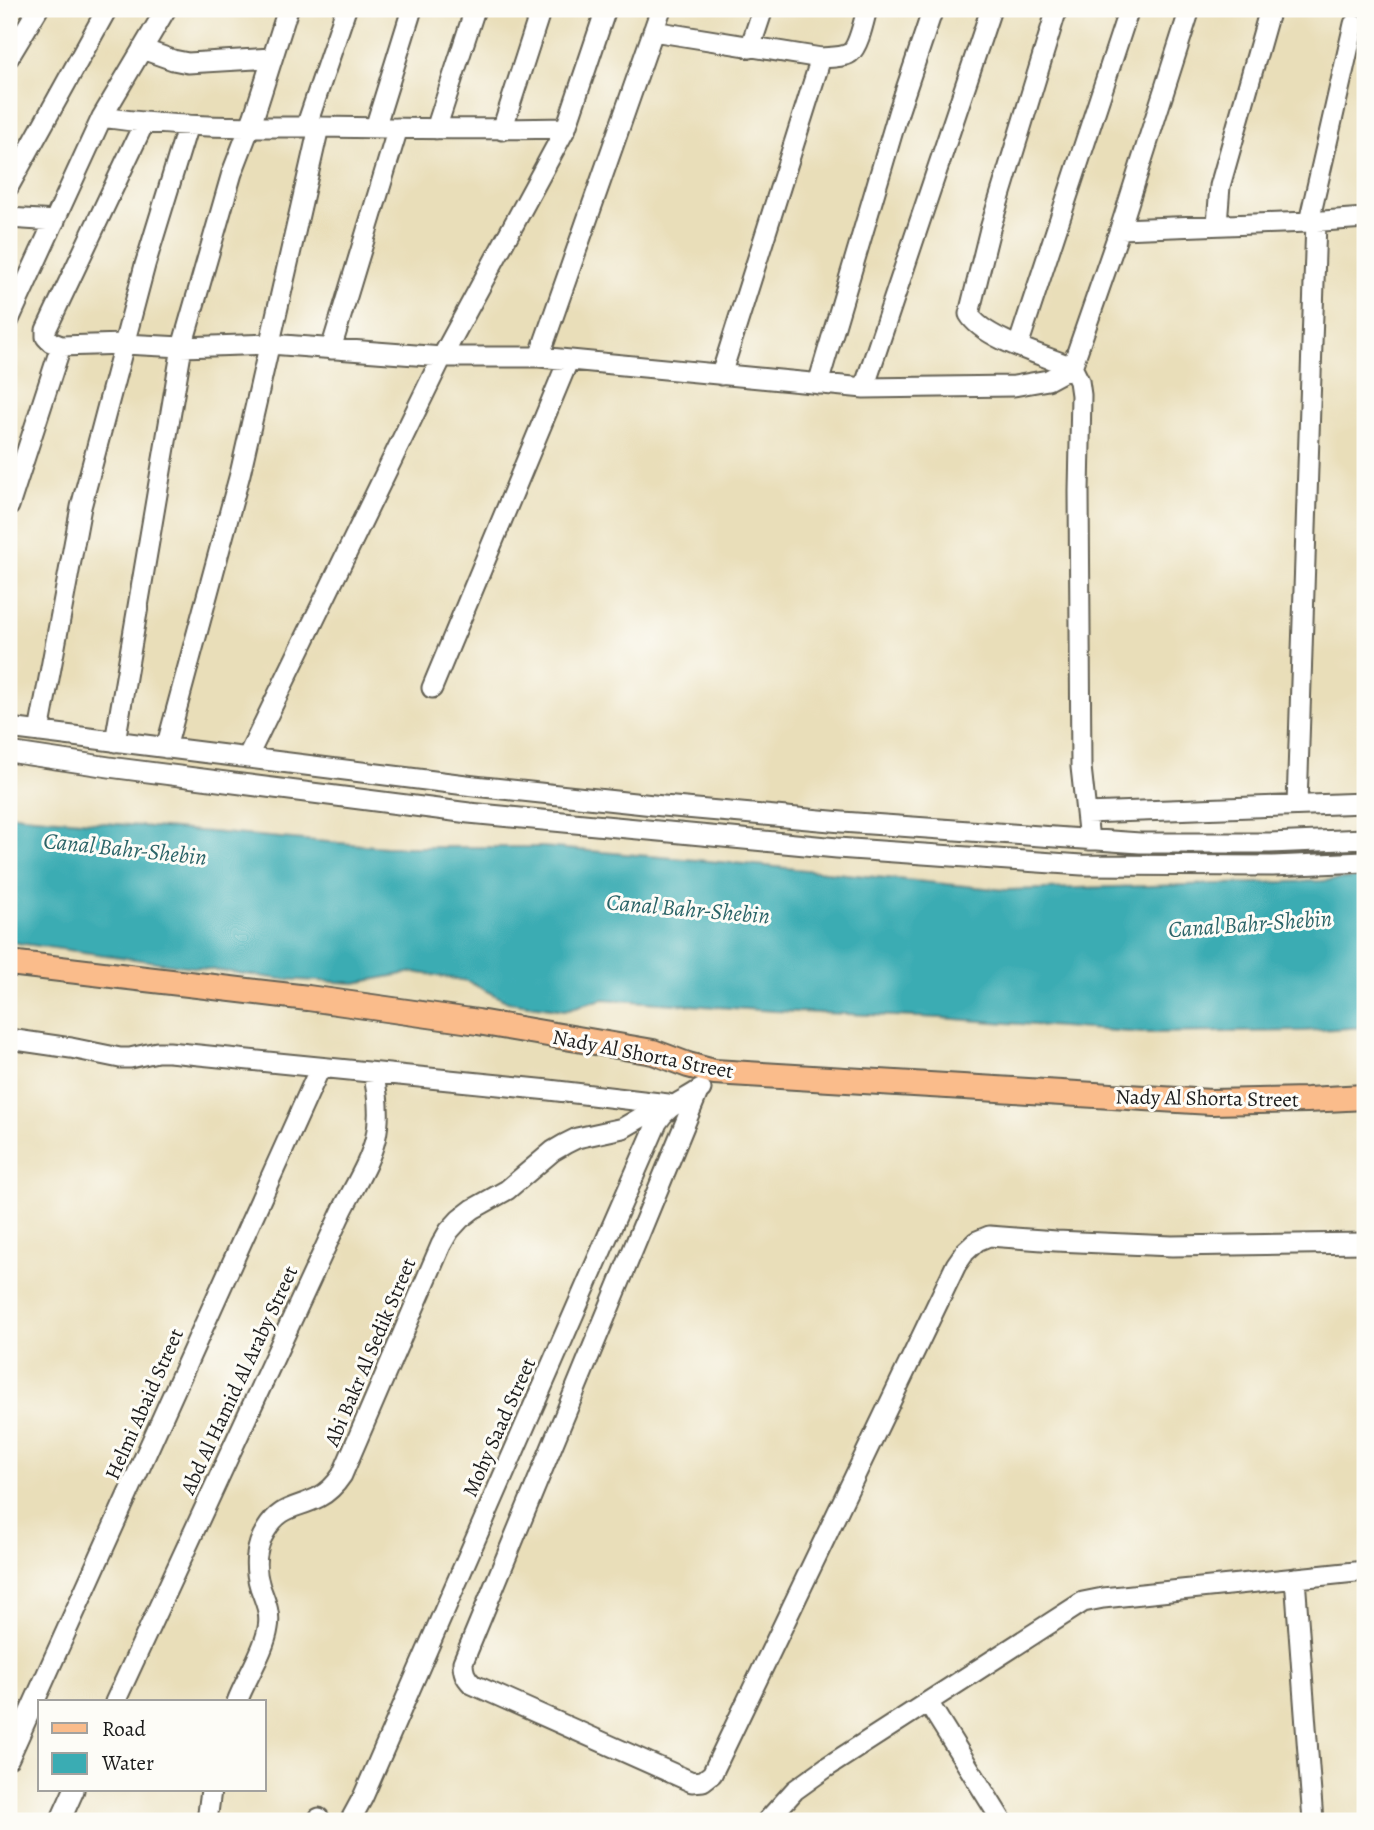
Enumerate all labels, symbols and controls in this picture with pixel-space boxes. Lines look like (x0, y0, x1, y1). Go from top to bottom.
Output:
water label: Canal Bahr-Shebin (42, 825, 208, 873)
water label: Canal Bahr-Shebin (605, 886, 771, 932)
water label: Canal Bahr-Shebin (1167, 903, 1333, 945)
street label: Nady Al Shorta Street (550, 1023, 736, 1085)
street label: Nady Al Shorta Street (1115, 1082, 1299, 1114)
street label: Abi Bakr Al Sedik Street (317, 1253, 422, 1451)
street label: Abd Al Hamid Al Araby Street (173, 1261, 304, 1500)
street label: Helmi Abaid Street (98, 1324, 190, 1484)
street label: Mohy Saad Street (456, 1353, 542, 1501)
legend (38, 1700, 266, 1792)
text: Road (102, 1715, 146, 1743)
text: Water (101, 1749, 154, 1777)

